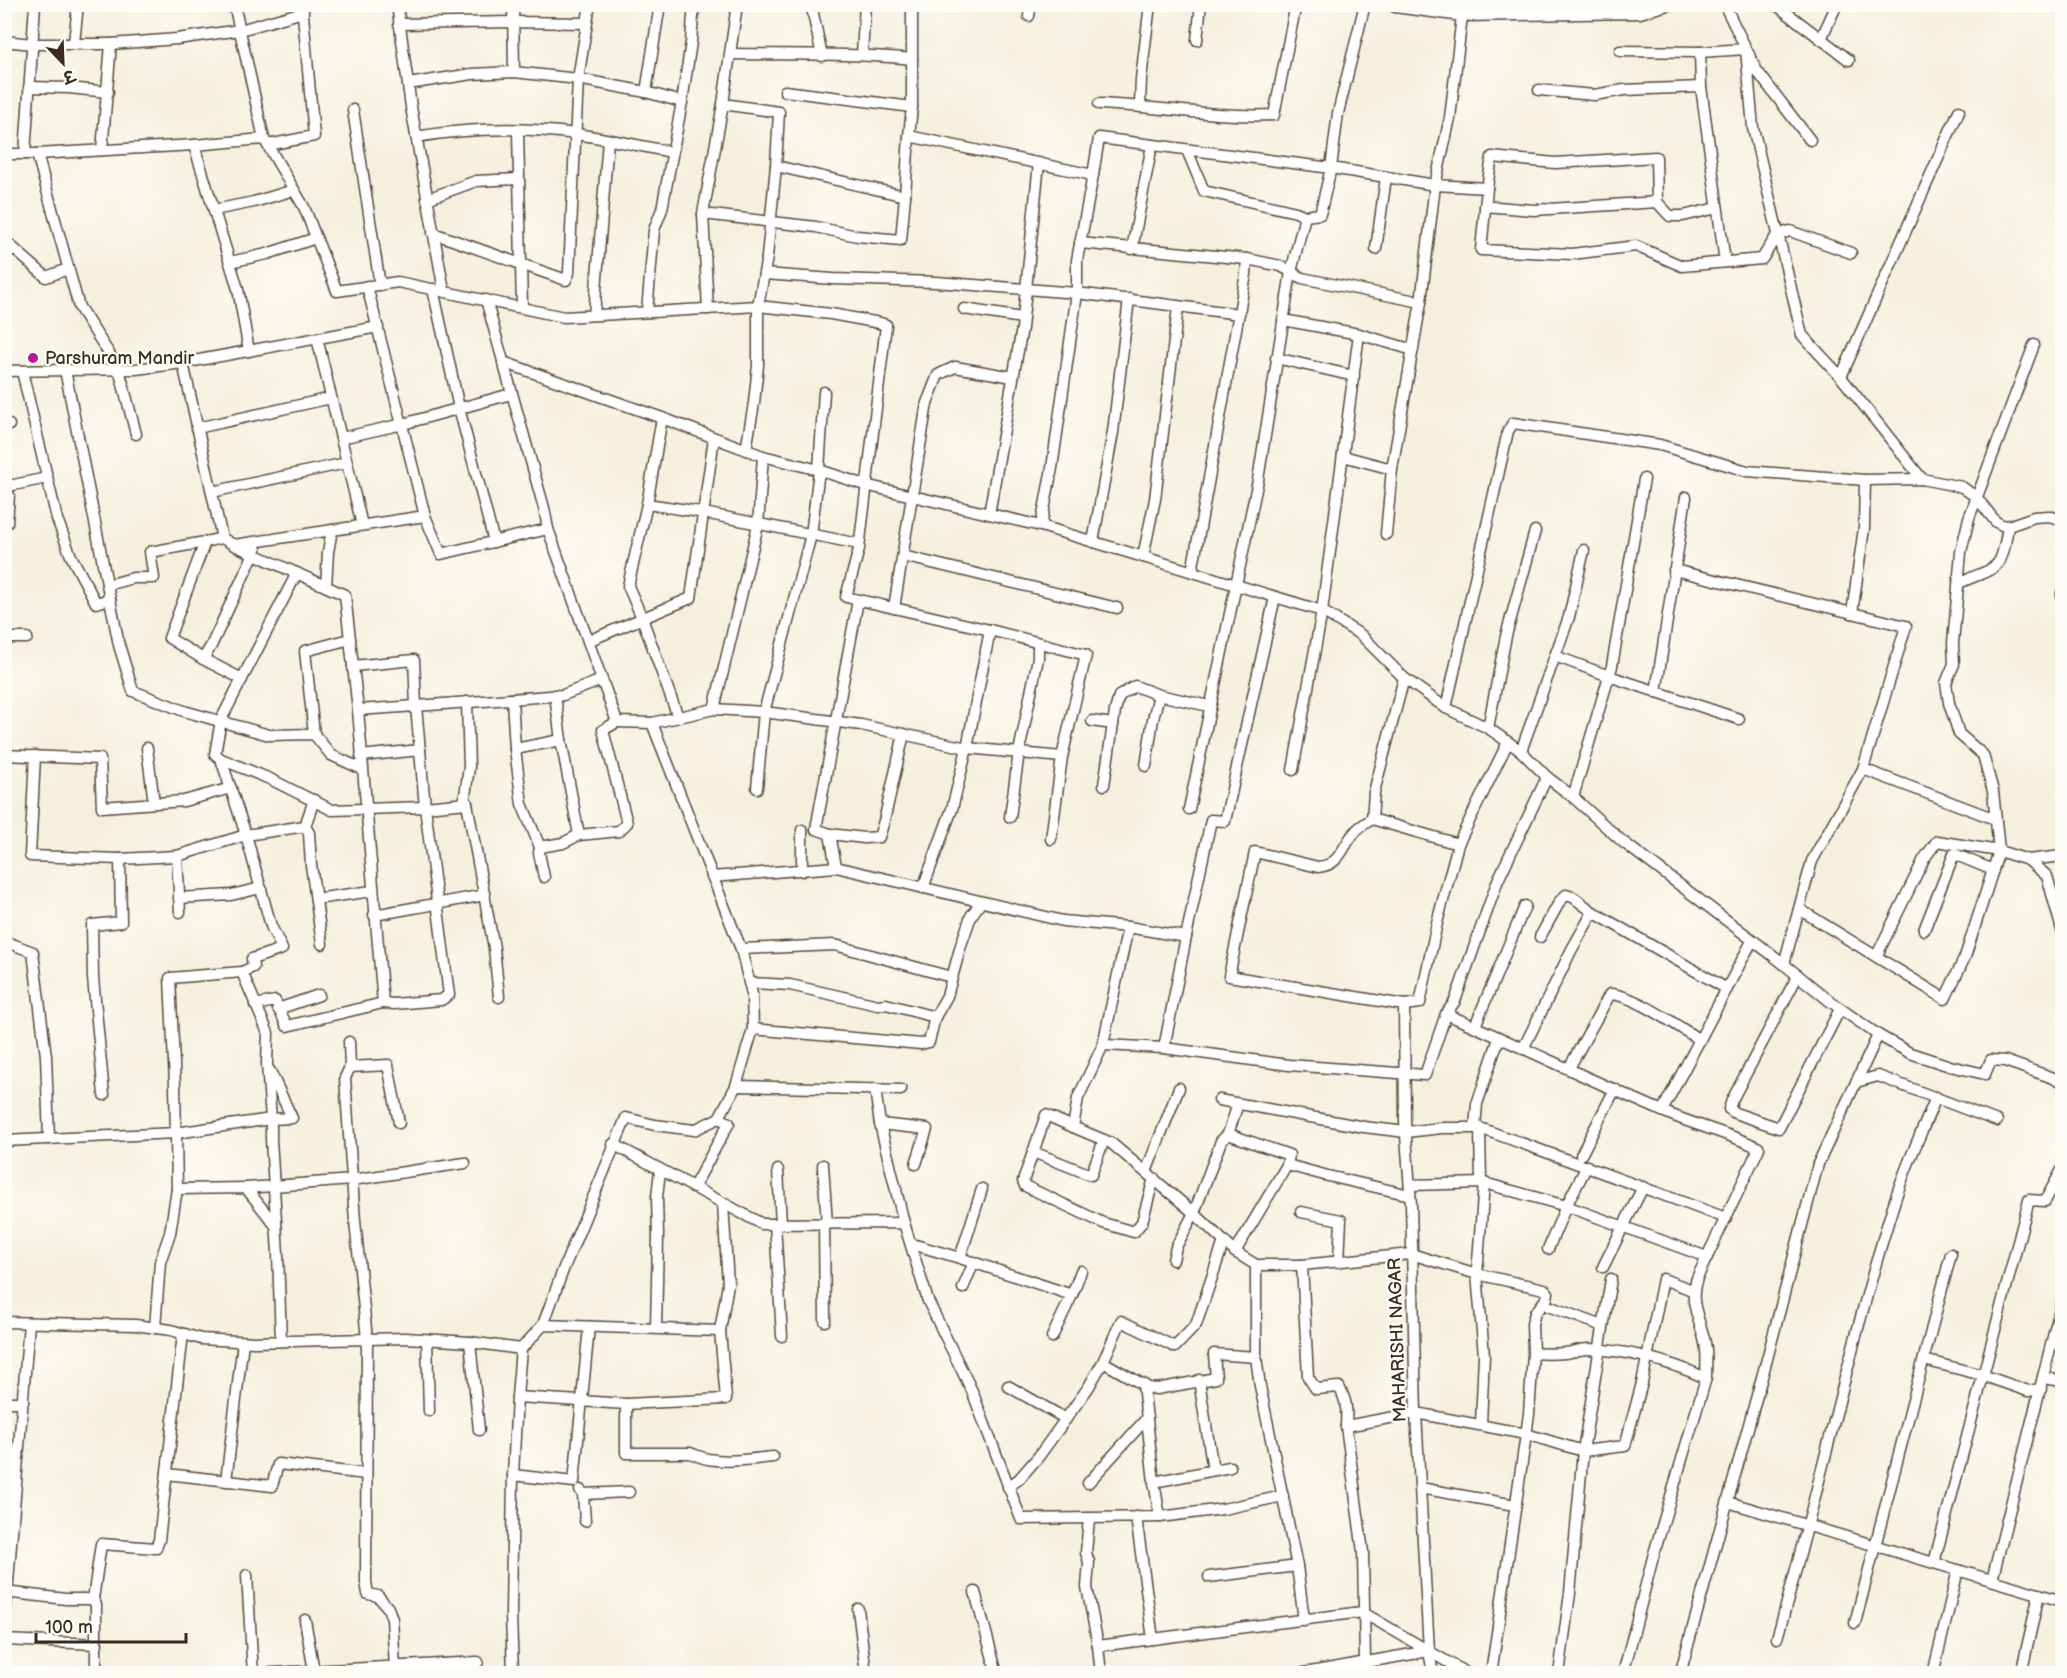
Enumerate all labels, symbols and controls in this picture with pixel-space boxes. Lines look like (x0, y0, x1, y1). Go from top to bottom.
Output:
north arrow (33, 33, 93, 93)
text: उ (58, 64, 79, 87)
place label: Parshuram Mandir (45, 348, 195, 369)
marker: Parshuram Mandir (26, 351, 40, 365)
street label: MAHARISHI NAGAR (1384, 1257, 1411, 1423)
scale bar (36, 1606, 186, 1644)
text: 100 m (45, 1617, 93, 1638)

